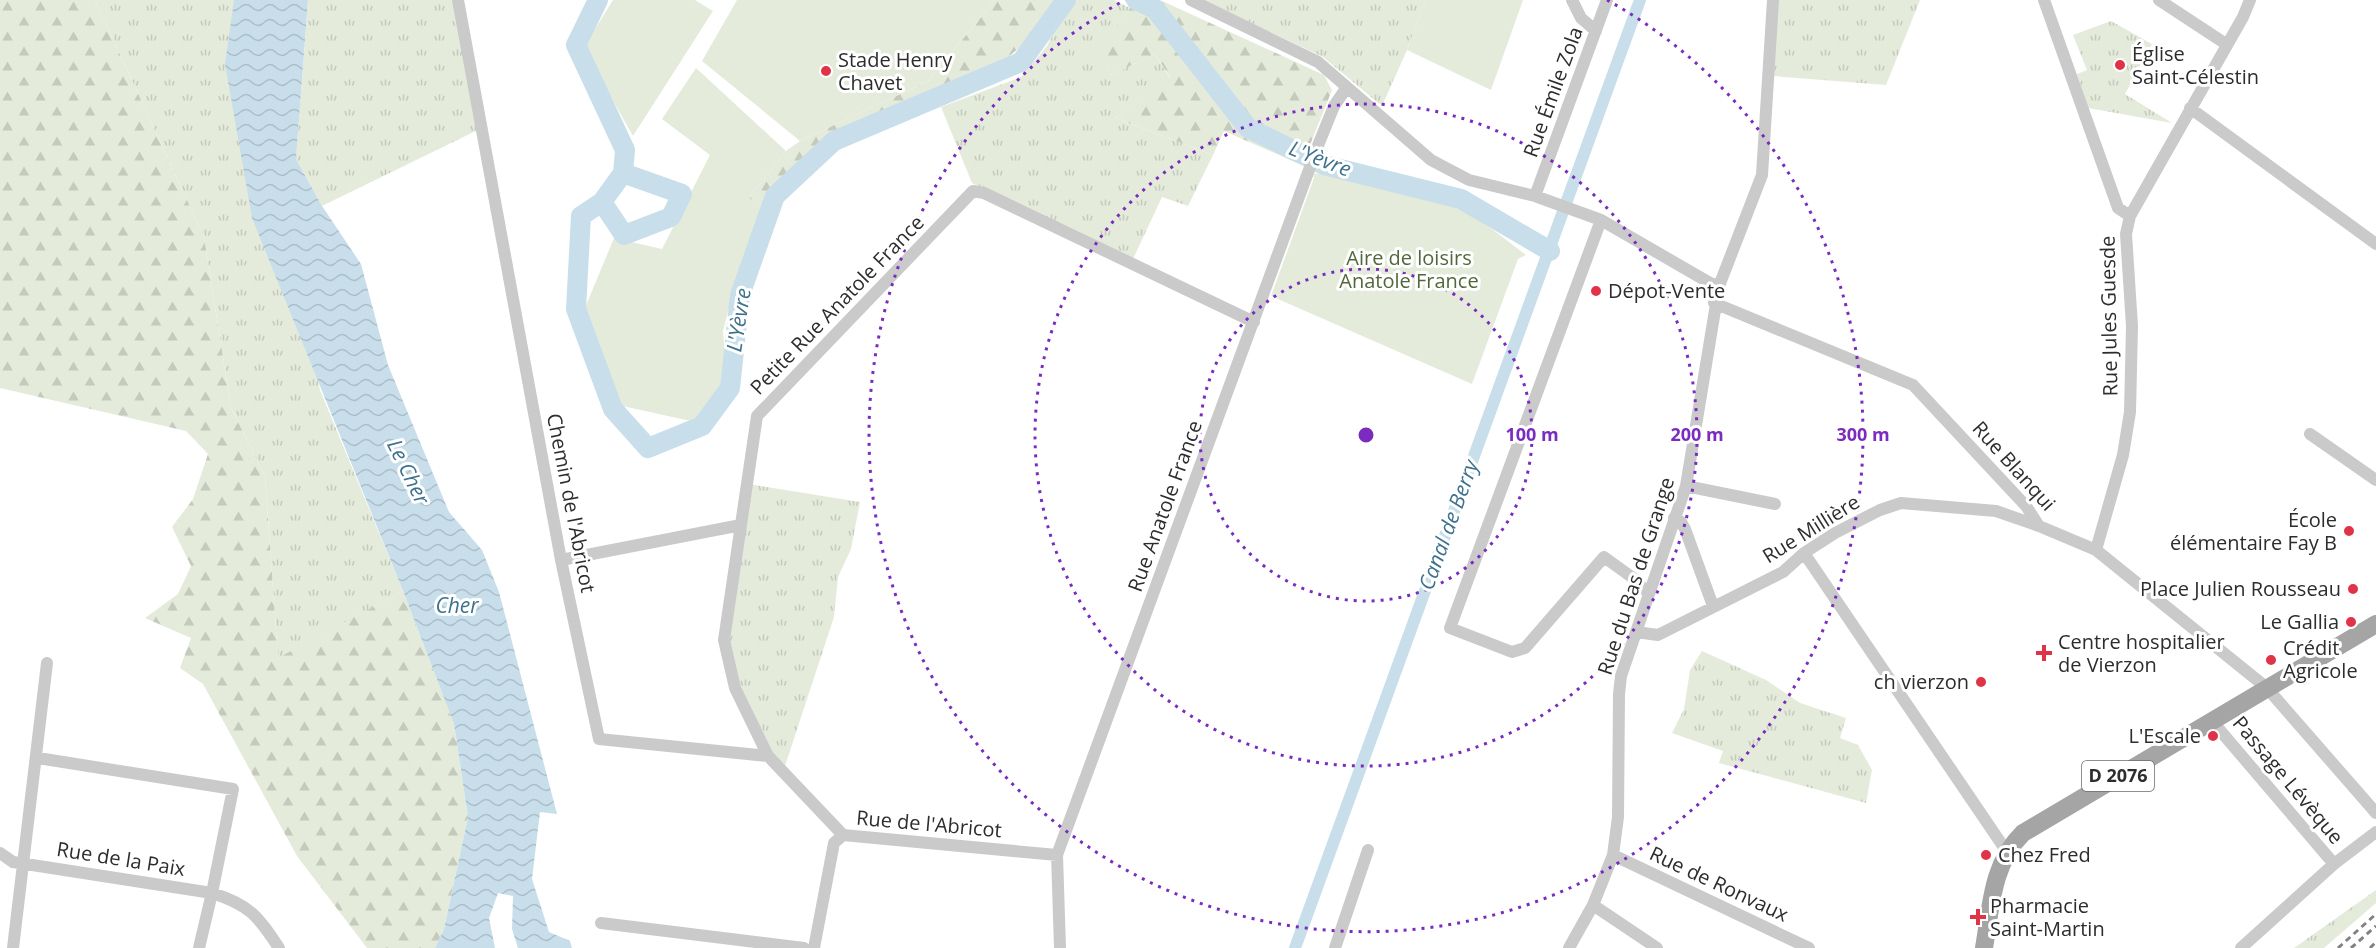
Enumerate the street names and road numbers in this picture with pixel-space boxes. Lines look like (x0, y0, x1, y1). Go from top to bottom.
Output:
street label: Rue Émile Zola (1516, 23, 1589, 161)
street label: Petite Rue Anatole France (744, 209, 929, 400)
street label: Rue Jules Guesde (2094, 235, 2123, 397)
street label: Chemin de l'Abricot (541, 411, 602, 595)
street label: Rue Blanqui (1967, 415, 2062, 516)
street label: Rue Anatole France (1121, 416, 1208, 595)
street label: Rue du Bas de Grange (1591, 474, 1680, 678)
street label: Rue Millière (1757, 488, 1864, 569)
street label: Passage Lévèque (2227, 710, 2350, 849)
road number: D 2076 (2082, 761, 2154, 791)
street label: Rue de l'Abricot (855, 804, 1003, 843)
street label: Rue de la Paix (55, 835, 188, 882)
street label: Rue de Ronvaux (1645, 840, 1793, 928)

